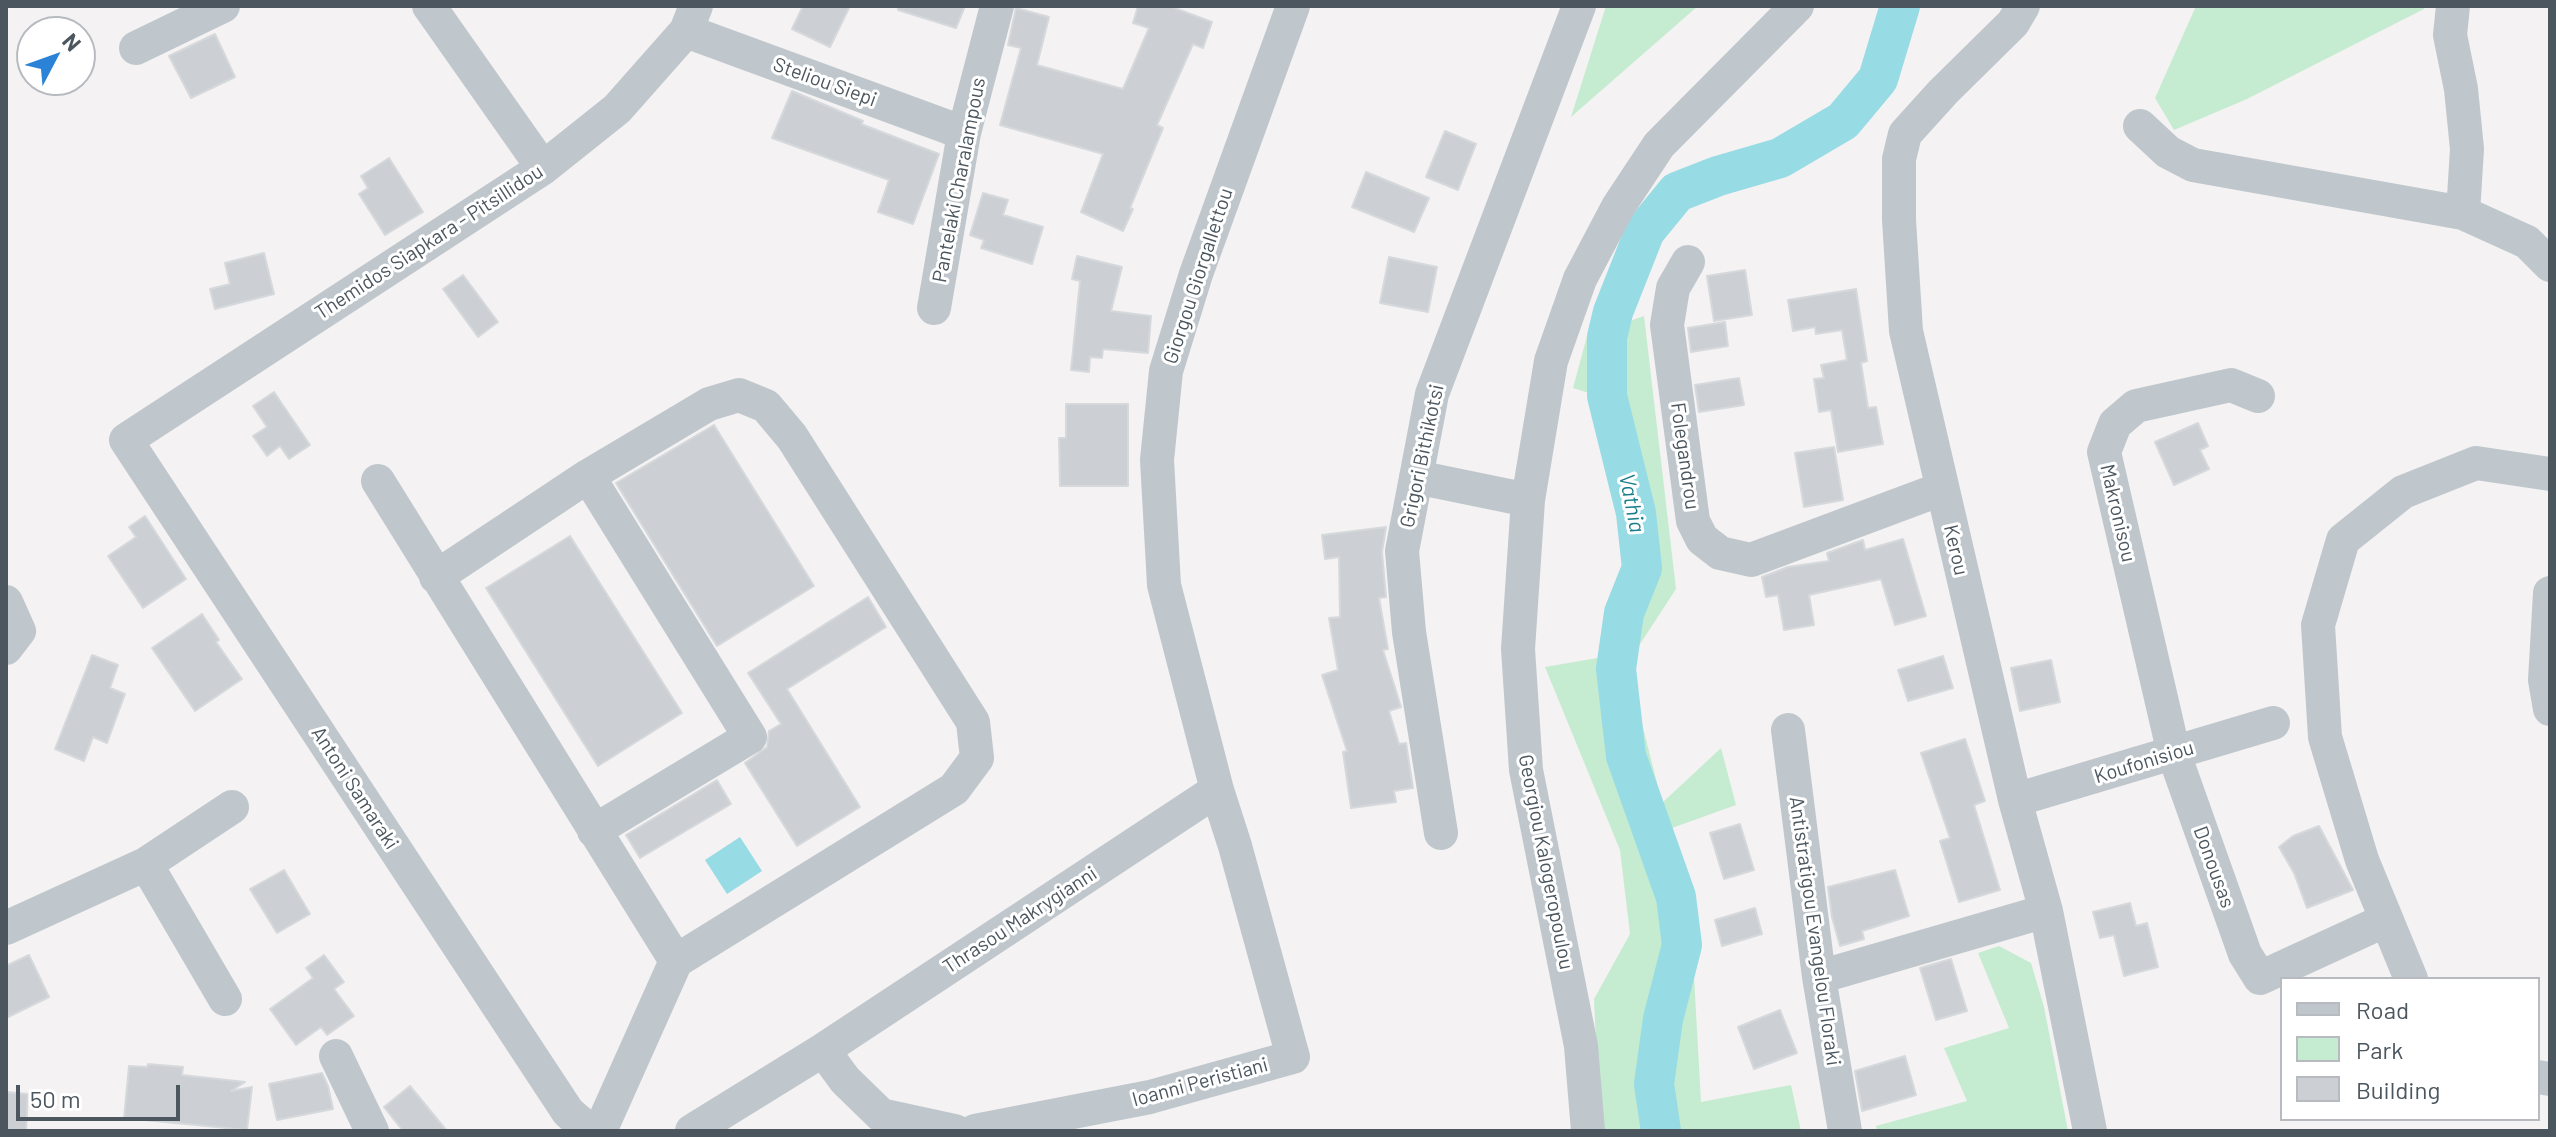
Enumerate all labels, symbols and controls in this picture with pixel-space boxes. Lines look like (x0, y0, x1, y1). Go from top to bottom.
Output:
north arrow (16, 16, 96, 96)
text: N (58, 28, 87, 56)
street label: Steliou Siepi (770, 52, 880, 112)
street label: Pantelaki Charalampous (927, 75, 991, 285)
street label: Themidos Siapkara - Pitsillidou (311, 159, 547, 325)
street label: Giorgou Giorgallettou (1158, 185, 1238, 367)
street label: Grigori Bithikotsi (1395, 382, 1449, 530)
street label: Folegandrou (1666, 401, 1704, 511)
street label: Makronisou (2095, 462, 2141, 564)
water label: Vathia (1613, 471, 1651, 535)
street label: Kerou (1939, 522, 1973, 578)
street label: Antoni Samaraki (306, 722, 404, 854)
street label: Koufonisiou (2091, 735, 2197, 789)
street label: Georgiou Kalogeropoulou (1513, 753, 1579, 971)
street label: Antistratigou Evangelou Floraki (1784, 795, 1846, 1067)
street label: Donousas (2188, 823, 2240, 911)
street label: Thrasou Makrygianni (939, 861, 1101, 979)
legend (2280, 977, 2540, 1121)
text: Road (2356, 995, 2409, 1024)
text: Park (2356, 1035, 2403, 1064)
street label: Ioanni Peristiani (1129, 1052, 1271, 1112)
scale bar (20, 1069, 184, 1119)
text: Building (2356, 1075, 2440, 1104)
text: 50 m (30, 1084, 81, 1113)

